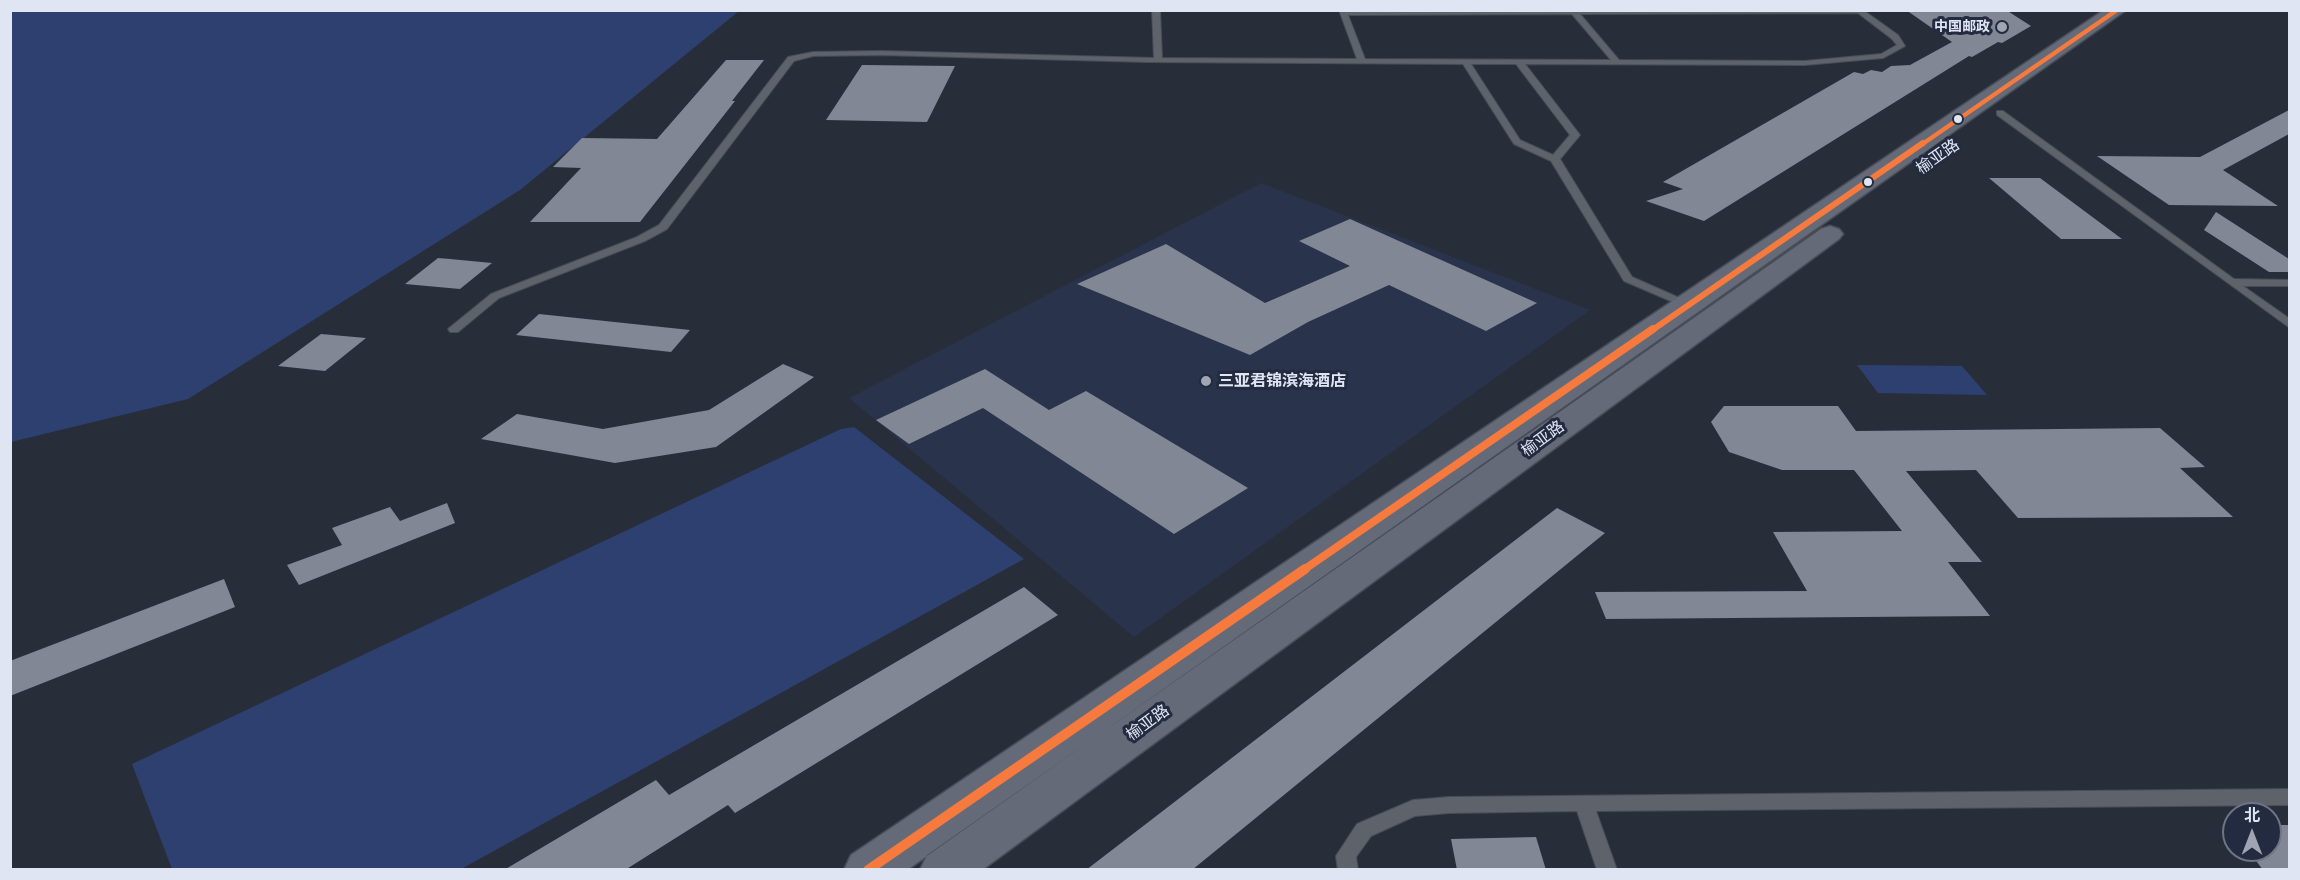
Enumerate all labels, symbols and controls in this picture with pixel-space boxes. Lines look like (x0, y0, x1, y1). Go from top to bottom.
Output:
place label: 中国邮政 (1934, 19, 1990, 35)
marker: 中国邮政 (1995, 20, 2009, 34)
unlabelled marker (1952, 113, 1964, 125)
street label: 榆亚路 (1913, 135, 1963, 179)
unlabelled marker (1862, 176, 1874, 188)
place label: 三亚君锦滨海酒店 (1218, 371, 1346, 391)
marker: 三亚君锦滨海酒店 (1199, 374, 1213, 388)
street label: 榆亚路 (1518, 417, 1568, 461)
street label: 榆亚路 (1123, 701, 1173, 745)
north arrow (2222, 802, 2282, 862)
text: 北 (2244, 806, 2260, 825)

